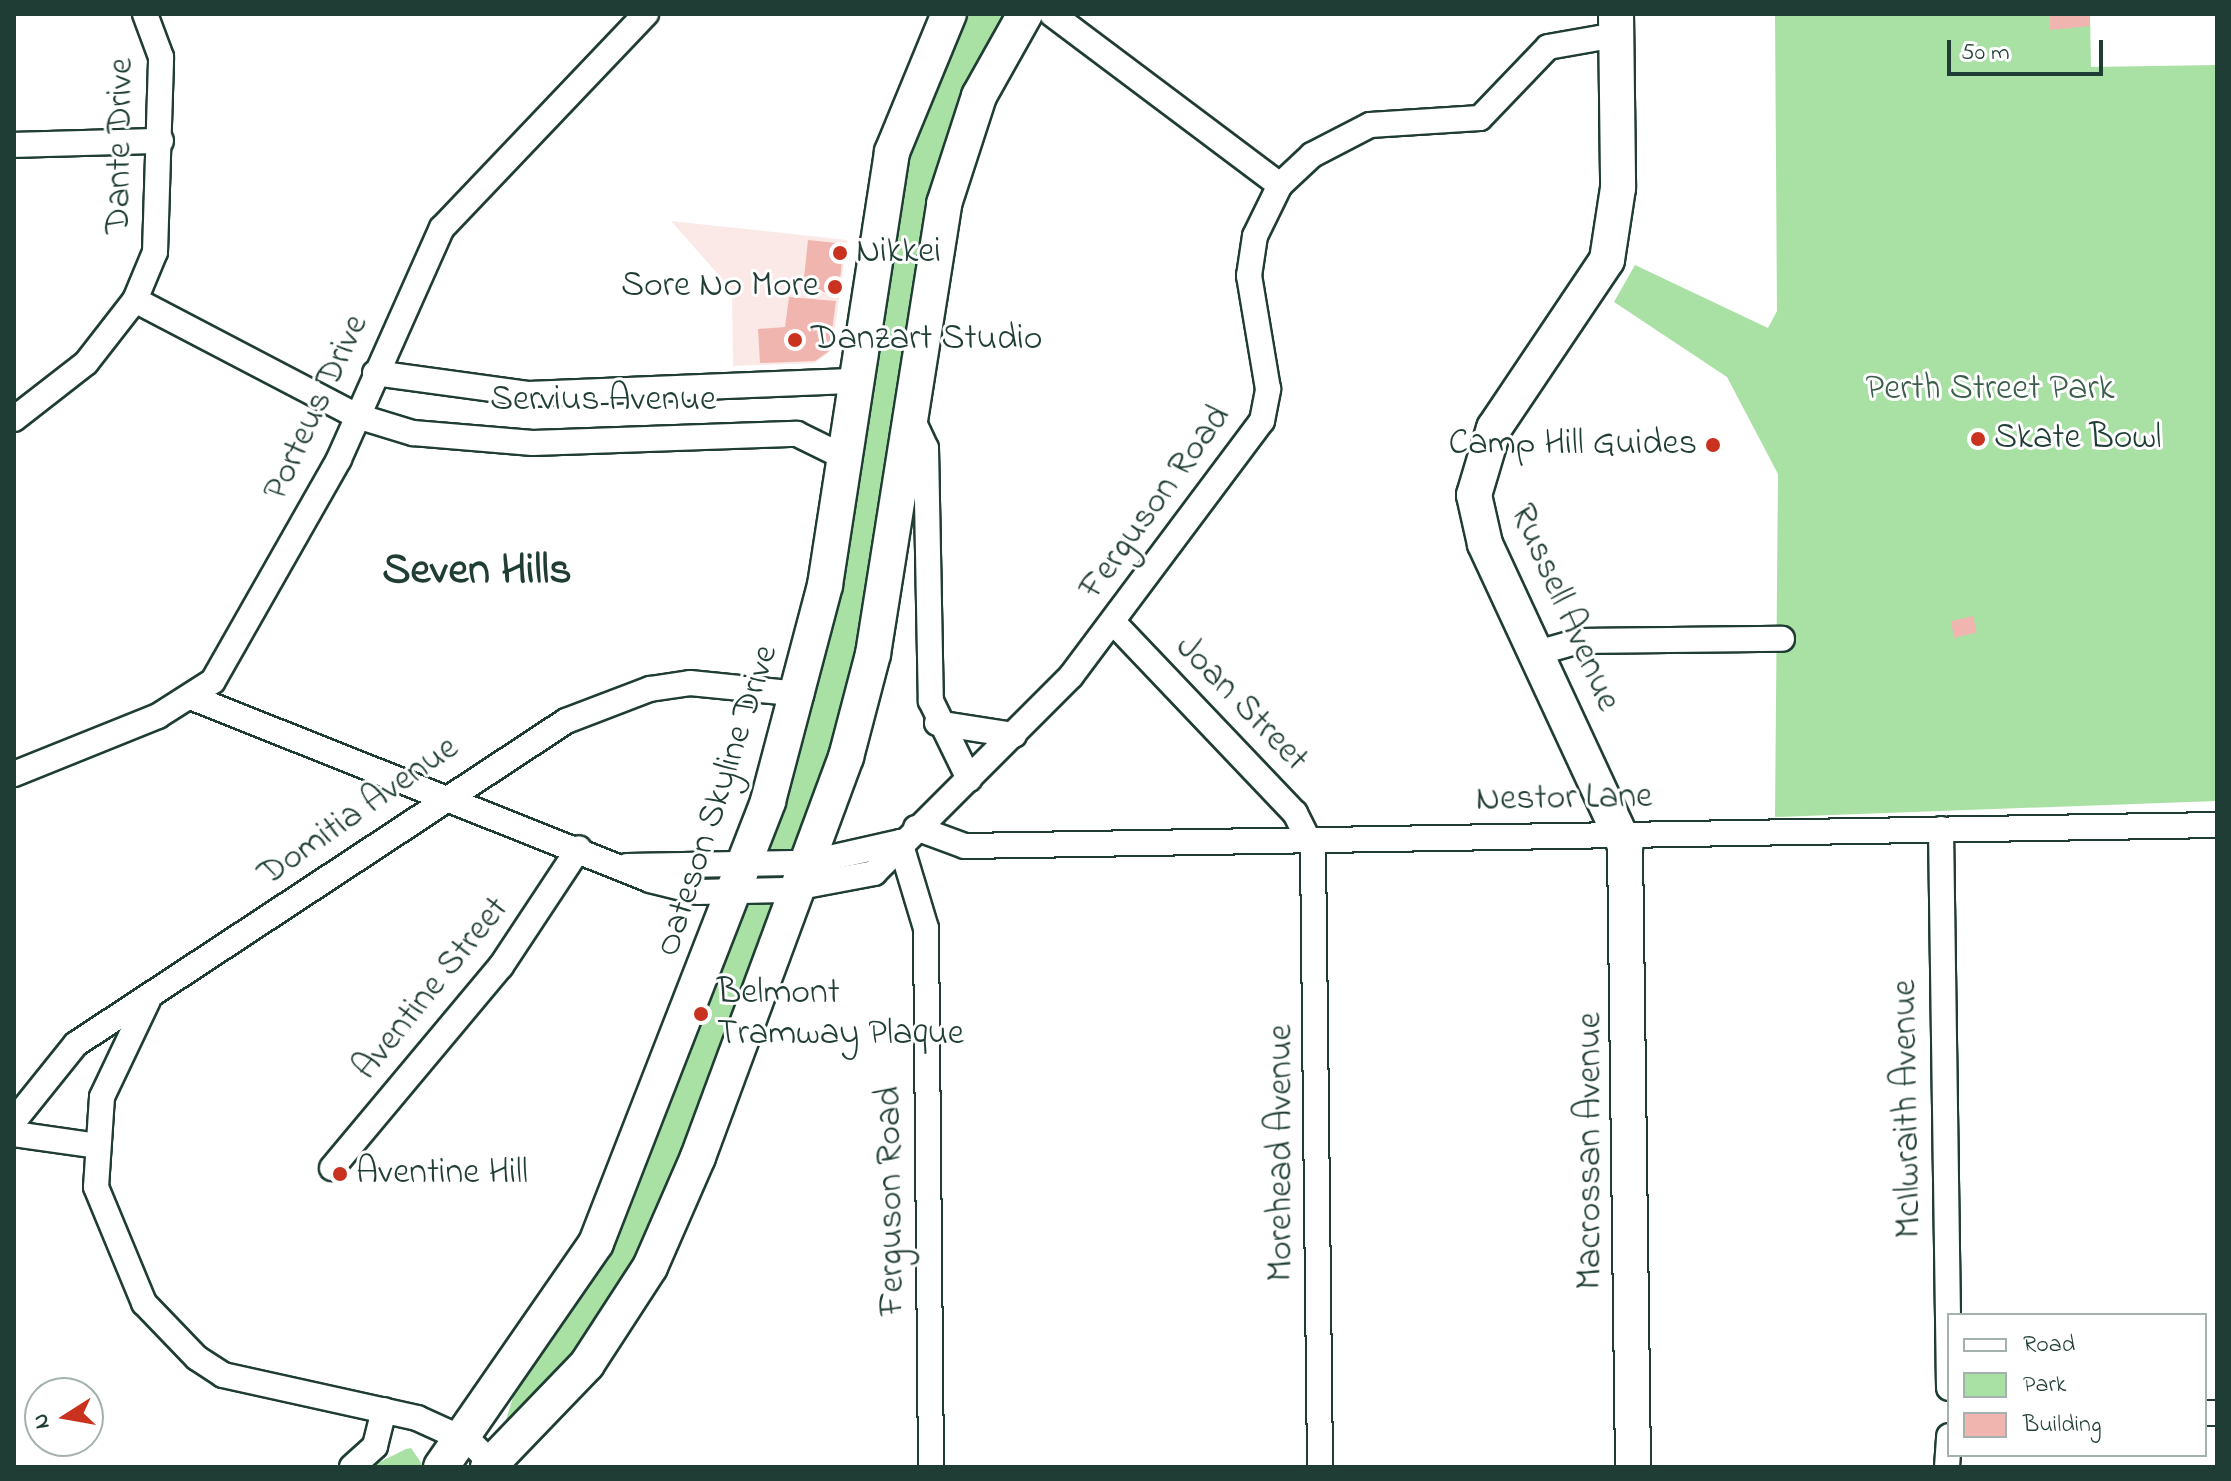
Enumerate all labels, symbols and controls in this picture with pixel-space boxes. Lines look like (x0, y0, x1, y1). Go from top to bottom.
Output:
scale bar (1951, 24, 2107, 74)
text: 50 m (1961, 36, 2010, 71)
street label: Dante Drive (98, 58, 144, 234)
place label: Nikkei (856, 231, 941, 275)
marker: Nikkei (831, 244, 849, 262)
place label: Sore No More (621, 265, 819, 309)
marker: Sore No More (826, 278, 844, 296)
street label: Porteus Drive (255, 308, 379, 508)
place label: Danzart Studio (811, 318, 1043, 362)
marker: Danzart Studio (786, 331, 804, 349)
park label: Perth Street Park (1866, 368, 2114, 412)
street label: Servius Avenue (490, 379, 716, 423)
street label: Ferguson Road (1071, 398, 1241, 608)
place label: Skate Bowl (1994, 417, 2161, 461)
place label: Camp Hill Guides (1449, 423, 1697, 467)
marker: Skate Bowl (1969, 430, 1987, 448)
marker: Camp Hill Guides (1704, 436, 1722, 454)
street label: Russell Avenue (1499, 498, 1629, 718)
district label: Seven Hills (382, 545, 572, 597)
street label: Joan Street (1165, 627, 1317, 781)
street label: Oateson Skyline Drive (647, 640, 789, 962)
street label: Domitia Avenue (251, 727, 467, 897)
street label: Nestor Lane (1475, 776, 1653, 822)
street label: Aventine Street (345, 889, 519, 1089)
place label: Belmont Tramway Plaque (717, 971, 964, 1056)
street label: McIlwraith Avenue (1884, 979, 1932, 1239)
marker: Belmont Tramway Plaque (692, 1005, 710, 1023)
street label: Macrossan Avenue (1569, 1012, 1613, 1290)
street label: Morehead Avenue (1260, 1024, 1304, 1282)
street label: Ferguson Road (868, 1086, 916, 1316)
place label: Aventine Hill (356, 1152, 528, 1196)
marker: Aventine Hill (331, 1165, 349, 1183)
legend (1947, 1313, 2207, 1457)
text: Road (2023, 1328, 2075, 1363)
text: Park (2023, 1368, 2066, 1403)
north arrow (24, 1377, 104, 1457)
text: Building (2023, 1408, 2102, 1443)
text: N (25, 1411, 60, 1432)

